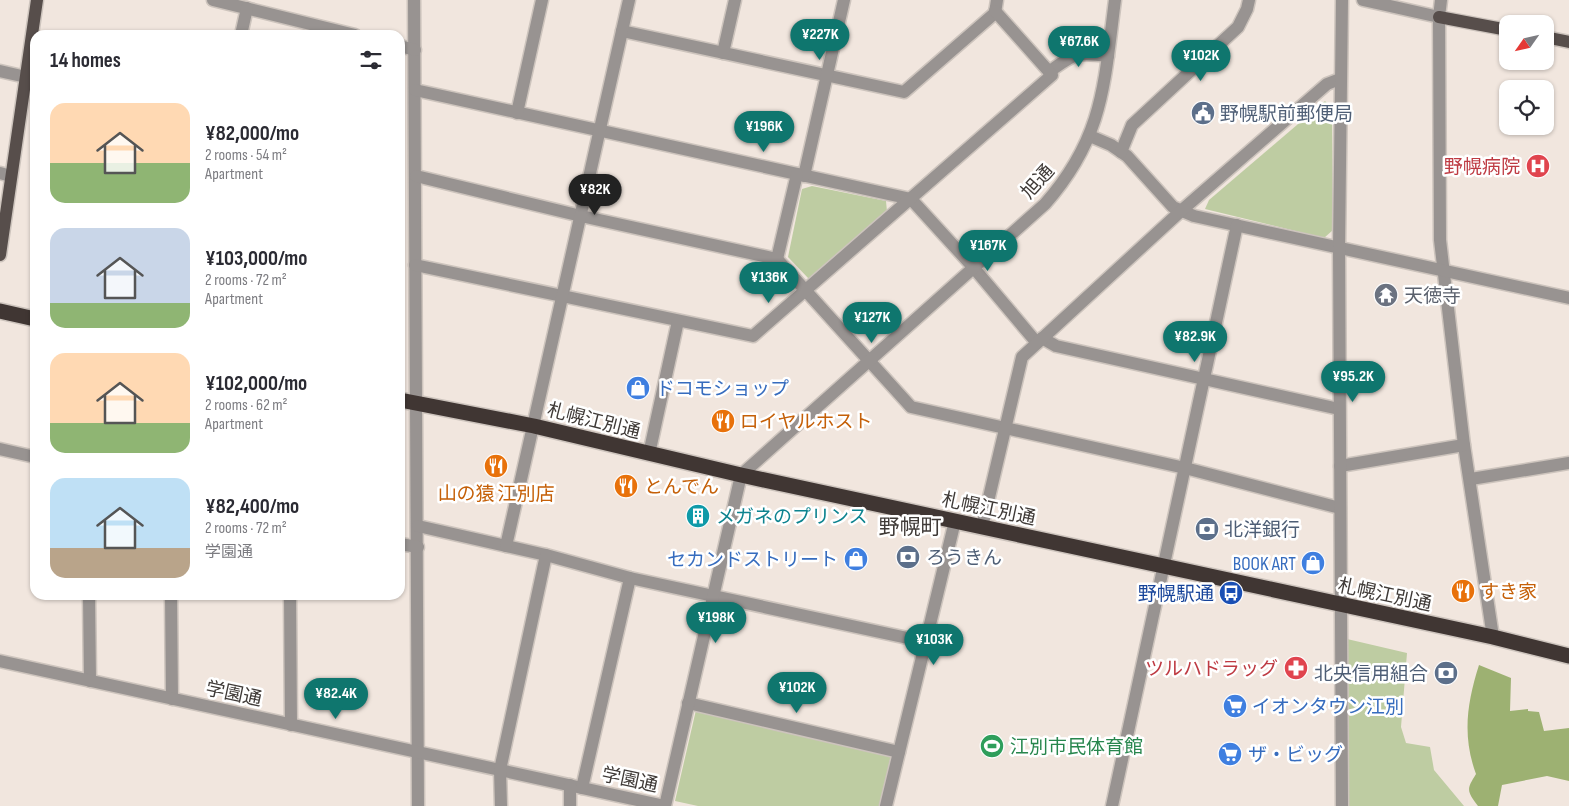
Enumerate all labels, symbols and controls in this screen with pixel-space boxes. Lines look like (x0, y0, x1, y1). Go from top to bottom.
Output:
north arrow (1499, 15, 1554, 70)
map controls (1499, 15, 1554, 135)
pin: ¥227K (785, 18, 855, 61)
text: ¥227K (801, 25, 839, 44)
pin: ¥67.6K (1038, 26, 1120, 68)
text: ¥67.6K (1059, 32, 1099, 51)
pin: ¥102K (1166, 39, 1236, 82)
icon: filters (357, 46, 385, 74)
text: ¥102K (1182, 46, 1220, 65)
text: 14 homes (50, 48, 121, 73)
button: locate (1499, 80, 1554, 135)
public building icon: 野幌駅前郵便局 (1190, 100, 1216, 126)
place label: 野幌駅前郵便局 (1220, 103, 1353, 126)
pin: ¥196K (729, 110, 799, 153)
text: ¥196K (745, 117, 783, 136)
text: ¥82,000/mo (205, 121, 299, 146)
icon: home (90, 123, 150, 183)
text: 2 rooms · 54 m² (205, 146, 287, 165)
hospital icon: 野幌病院 (1525, 153, 1551, 179)
place label: 野幌病院 (1444, 156, 1520, 179)
street label: 旭通 (1017, 160, 1059, 204)
text: Apartment (205, 165, 263, 184)
pin: ¥82K (565, 174, 625, 216)
text: ¥82K (580, 180, 610, 199)
pin: ¥167K (953, 230, 1023, 272)
text: ¥167K (969, 236, 1007, 255)
text: ¥103,000/mo (205, 246, 307, 271)
icon: home (90, 248, 150, 308)
pin: ¥136K (734, 262, 804, 304)
text: ¥136K (750, 268, 788, 287)
text: 2 rooms · 72 m² (205, 271, 287, 290)
temple icon: 天徳寺 (1373, 282, 1399, 308)
place label: 天徳寺 (1404, 285, 1461, 308)
text: Apartment (205, 290, 263, 309)
pin: ¥127K (837, 302, 907, 344)
text: ¥127K (854, 308, 890, 327)
pin: ¥82.9K (1154, 320, 1236, 363)
text: ¥82.9K (1174, 327, 1216, 346)
pin: ¥95.2K (1312, 360, 1394, 403)
text: ¥95.2K (1332, 367, 1374, 386)
text: ¥102,000/mo (205, 371, 307, 396)
icon: home (90, 373, 150, 433)
shop icon: ドコモショップ (625, 375, 651, 401)
place label: ドコモショップ (656, 378, 789, 401)
text: 2 rooms · 62 m² (205, 396, 288, 415)
street label: 札幌江別通 (545, 399, 643, 444)
restaurant icon: ロイヤルホスト (710, 408, 736, 434)
place label: ロイヤルホスト (740, 411, 872, 434)
text: Apartment (205, 415, 263, 434)
restaurant icon: 山の猿 江別店 (483, 453, 509, 479)
restaurant icon: とんでん (613, 473, 639, 499)
place label: とんでん (644, 476, 719, 499)
place label: 山の猿 江別店 (437, 483, 555, 506)
street label: 札幌江別通 (940, 488, 1038, 531)
text: ¥82,400/mo (205, 494, 299, 519)
icon: home (90, 498, 150, 558)
building icon: メガネのプリンス (685, 503, 711, 529)
place label: メガネのプリンス (716, 506, 868, 529)
district label: 野幌町 (879, 515, 942, 540)
bank icon: 北洋銀行 (1194, 516, 1220, 542)
text: 2 rooms · 72 m² (205, 519, 287, 538)
place label: 北洋銀行 (1224, 519, 1300, 542)
text: 学園通 (205, 543, 253, 562)
bank icon: ろうきん (895, 544, 921, 570)
shop icon: セカンドストリート (843, 546, 869, 572)
place label: ろうきん (926, 547, 1002, 570)
place label: セカンドストリート (667, 549, 838, 572)
shop icon: BOOK ART (1300, 550, 1326, 576)
place label: BOOK ART (1233, 553, 1296, 576)
street label: 札幌江別通 (1336, 574, 1434, 617)
restaurant icon: すき家 (1450, 578, 1476, 604)
bus stop icon: 野幌駅通 (1218, 580, 1244, 606)
place label: すき家 (1480, 581, 1537, 604)
place label: 野幌駅通 (1138, 583, 1214, 606)
pin: ¥198K (681, 602, 751, 644)
text: ¥198K (697, 608, 735, 627)
pin: ¥103K (899, 624, 969, 666)
text: ¥103K (915, 630, 953, 649)
pharmacy icon: ツルハドラッグ (1283, 655, 1309, 681)
place label: ツルハドラッグ (1145, 658, 1278, 681)
bank icon: 北央信用組合 (1433, 660, 1459, 686)
place label: 北央信用組合 (1314, 663, 1428, 686)
pin: ¥102K (762, 672, 832, 714)
street label: 学園通 (203, 677, 264, 712)
pin: ¥82.4K (295, 678, 377, 720)
text: ¥102K (778, 678, 816, 697)
text: ¥82.4K (315, 684, 357, 703)
supermarket icon: イオンタウン江別 (1222, 693, 1248, 719)
place label: イオンタウン江別 (1252, 696, 1404, 719)
sports icon: 江別市民体育館 (979, 733, 1005, 759)
place label: 江別市民体育館 (1010, 736, 1143, 759)
supermarket icon: ザ・ビッグ (1217, 741, 1243, 767)
place label: ザ・ビッグ (1248, 744, 1343, 767)
street label: 学園通 (599, 763, 660, 798)

